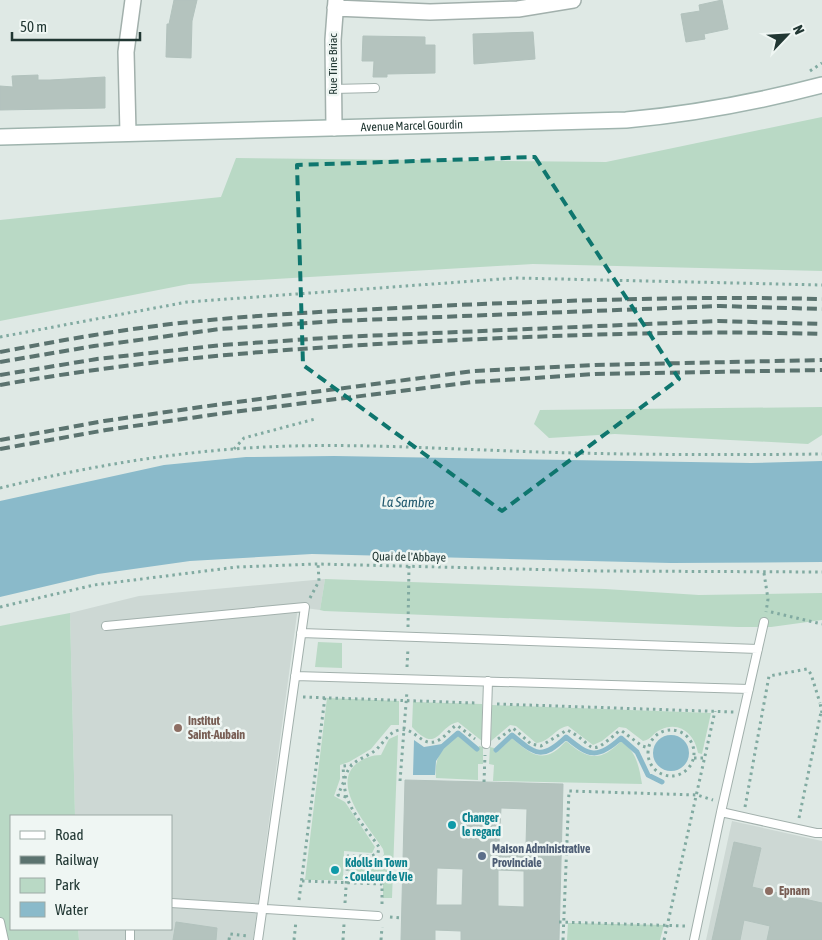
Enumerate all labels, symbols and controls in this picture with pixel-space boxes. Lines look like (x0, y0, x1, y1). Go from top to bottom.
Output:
scale bar (12, 10, 140, 42)
north arrow (762, 10, 812, 60)
text: 50 m (20, 18, 47, 35)
text: N (790, 22, 808, 37)
street label: Rue Tine Briac (326, 33, 340, 95)
street label: Avenue Marcel Gourdin (360, 117, 463, 134)
water label: La Sambre (381, 494, 435, 510)
street label: Quai de l'Abbaye (372, 549, 446, 565)
place label: Institut Saint-Aubain (188, 714, 245, 742)
marker: Institut Saint-Aubain (172, 722, 184, 734)
place label: Changer le regard (462, 811, 501, 839)
legend (10, 815, 172, 930)
marker: Changer le regard (446, 819, 458, 831)
text: Road (55, 826, 84, 843)
place label: Maison Administrative Provinciale (492, 842, 591, 870)
marker: Maison Administrative Provinciale (476, 850, 488, 862)
text: Railway (55, 851, 99, 868)
place label: Kdolls in Town - Couleur de Vie (345, 856, 413, 884)
marker: Kdolls in Town - Couleur de Vie (329, 864, 341, 876)
text: Park (55, 876, 80, 893)
place label: Epnam (779, 884, 810, 898)
marker: Epnam (763, 885, 775, 897)
text: Water (55, 901, 88, 918)

